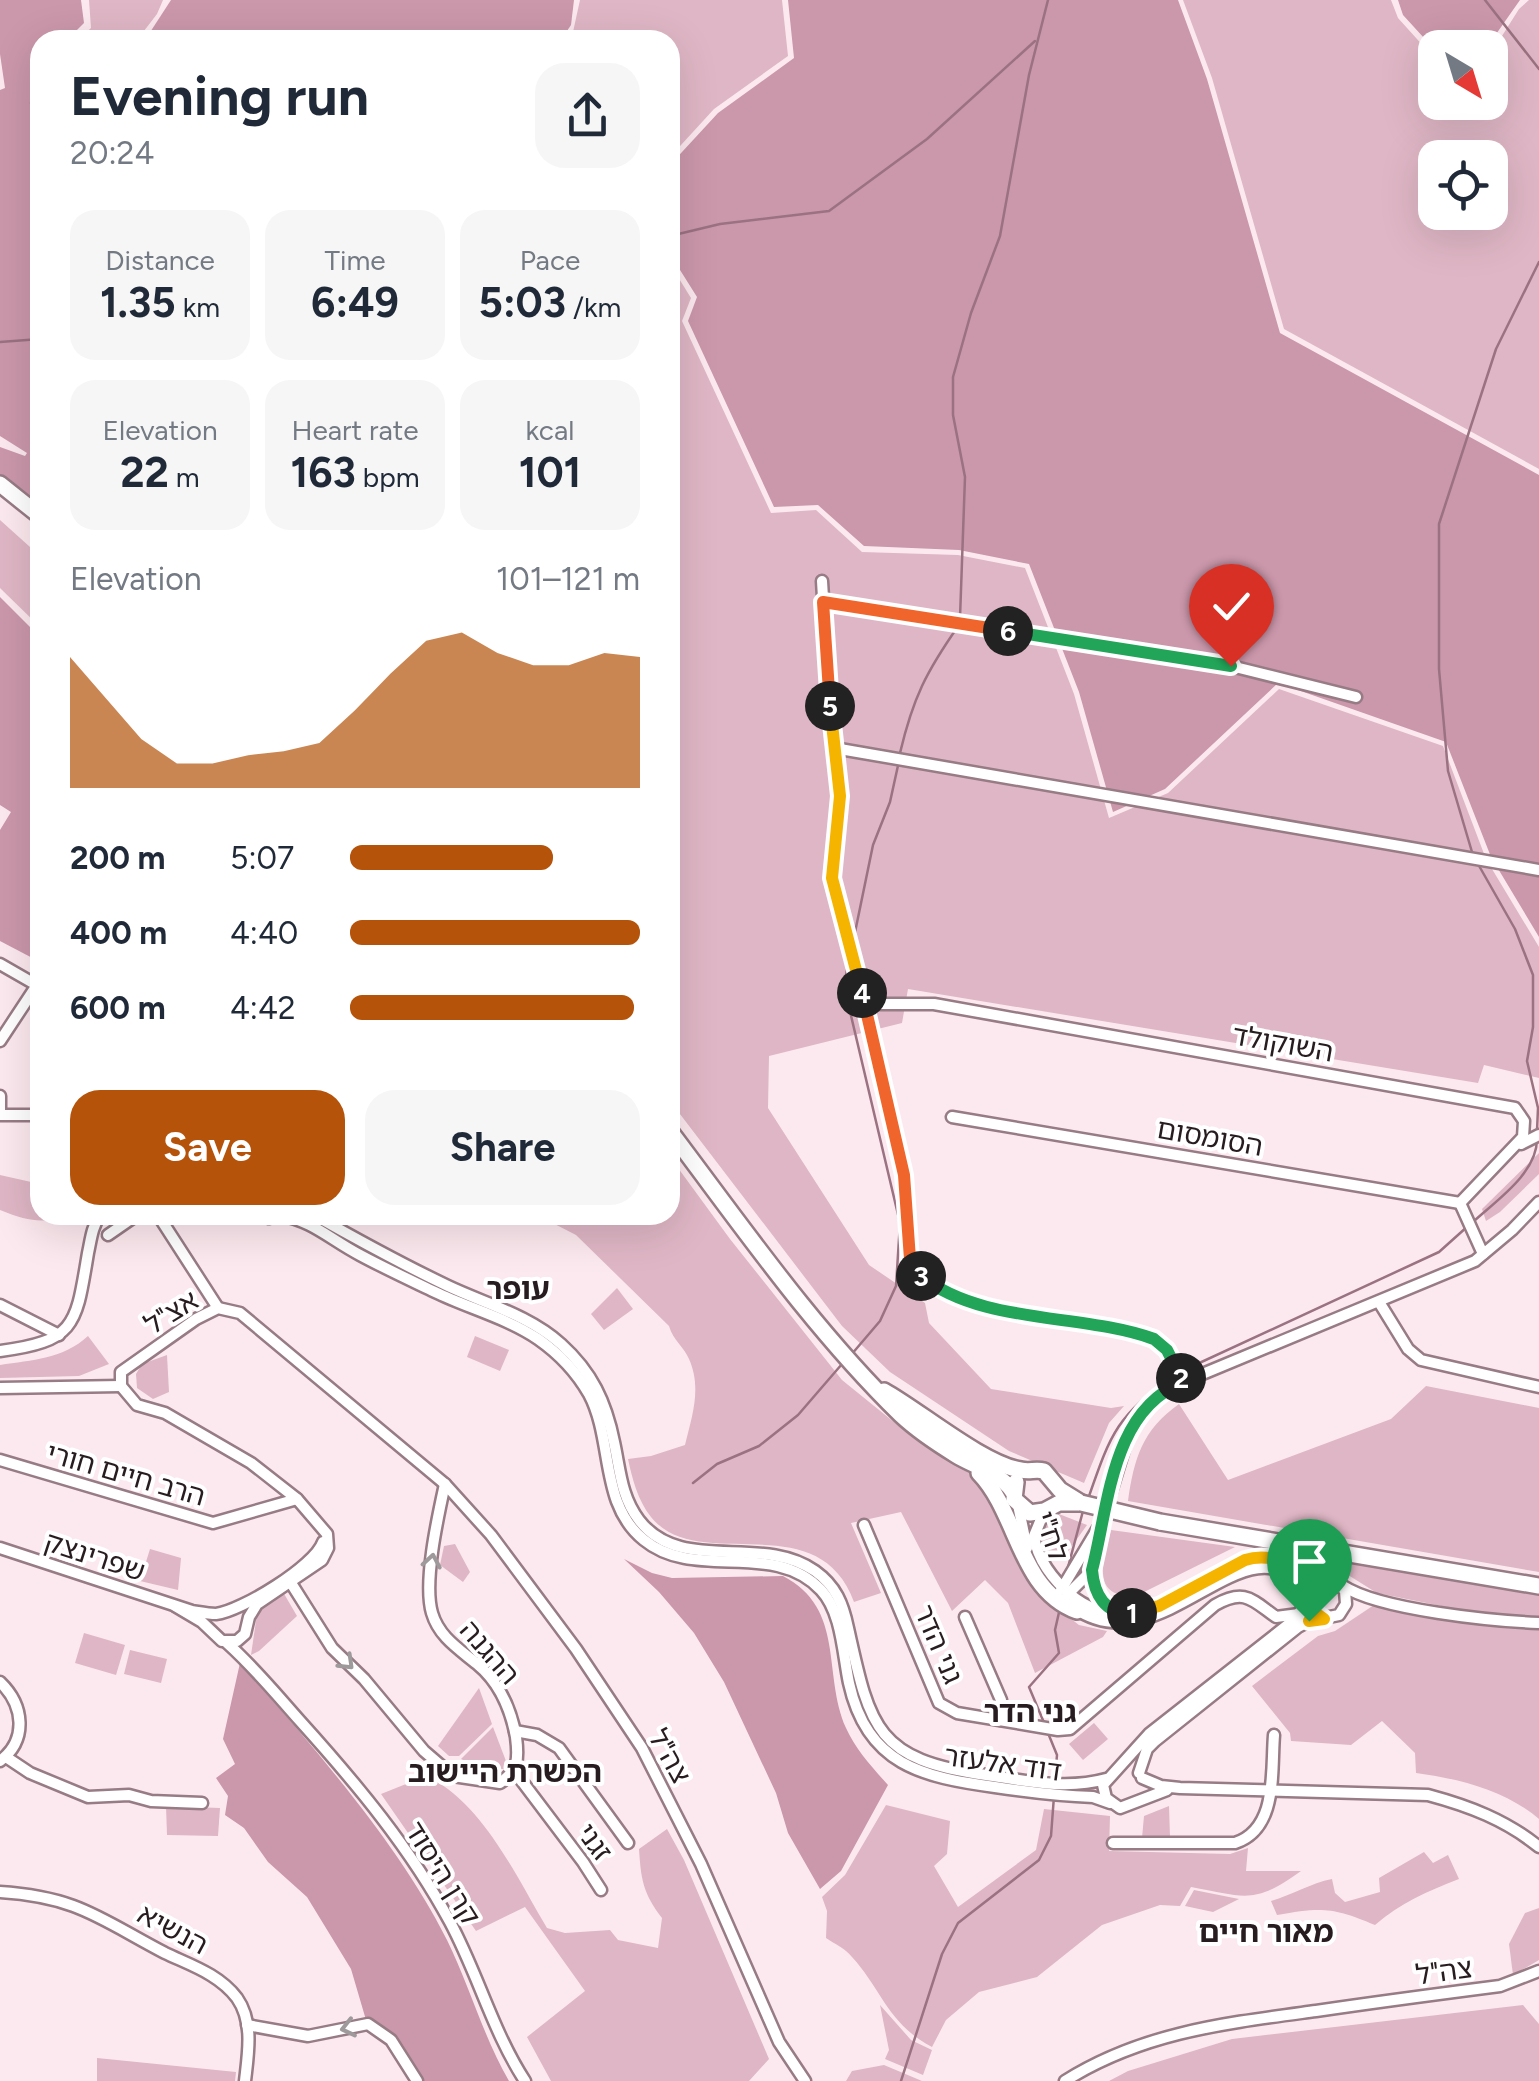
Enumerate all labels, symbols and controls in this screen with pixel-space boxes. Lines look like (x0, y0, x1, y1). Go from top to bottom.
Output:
north arrow (1418, 30, 1508, 120)
map controls (1418, 30, 1508, 230)
text: Evening run (70, 63, 369, 129)
button: share (535, 63, 640, 168)
text: 20:24 (70, 134, 154, 172)
button: locate (1418, 140, 1508, 230)
text: Distance (105, 243, 215, 277)
text: Time (324, 243, 386, 277)
text: Pace (520, 243, 580, 277)
text: 1.35 (100, 277, 176, 328)
text: 6:49 (311, 277, 399, 328)
text: 5:03 (479, 277, 566, 328)
text: km (176, 290, 220, 324)
text: /km (566, 290, 621, 324)
text: Elevation (102, 413, 218, 447)
text: Heart rate (291, 413, 419, 447)
text: kcal (526, 413, 574, 447)
text: 22 (120, 447, 169, 498)
text: 163 (290, 447, 356, 498)
text: 101 (519, 447, 581, 498)
text: m (169, 460, 200, 494)
text: bpm (356, 460, 420, 494)
text: Elevation (70, 560, 202, 598)
text: 101–121 m (496, 560, 640, 598)
pin (1189, 564, 1274, 667)
icon: check (1204, 579, 1259, 634)
pin: 6 (983, 606, 1033, 656)
text: 6 (1000, 614, 1016, 648)
pin: 5 (805, 681, 855, 731)
text: 5 (822, 689, 838, 723)
text: 200 m (70, 839, 166, 877)
text: 5:07 (230, 839, 294, 877)
text: 400 m (70, 914, 167, 952)
text: 4:40 (230, 914, 298, 952)
pin: 4 (837, 968, 887, 1018)
text: 4 (853, 976, 871, 1010)
text: 600 m (70, 989, 166, 1027)
text: 4:42 (230, 989, 296, 1027)
street label: השוקולד (1230, 1017, 1336, 1069)
button: Save (70, 1090, 345, 1205)
button: Share (365, 1090, 640, 1205)
street label: הסומסום (1154, 1111, 1266, 1163)
pin: 3 (896, 1251, 946, 1301)
text: 3 (913, 1259, 929, 1293)
district label: עופר (486, 1270, 550, 1307)
street label: אצ"ל (138, 1283, 204, 1341)
pin: 2 (1156, 1353, 1206, 1403)
text: 2 (1173, 1361, 1189, 1395)
street label: הרב חיים חורי (43, 1435, 209, 1513)
street label: לח"י (1028, 1507, 1076, 1565)
pin (1267, 1519, 1352, 1622)
street label: שפרינצק (40, 1524, 150, 1588)
icon: arrive (1282, 1534, 1337, 1589)
one-way arrow (421, 1552, 442, 1569)
pin: 1 (1107, 1588, 1157, 1638)
text: 1 (1126, 1596, 1138, 1630)
street label: גני הדר (907, 1600, 971, 1688)
street label: ההגנה (453, 1613, 527, 1691)
one-way arrow (335, 1651, 353, 1669)
district label: גני הדר (983, 1693, 1077, 1730)
street label: צה"ל (641, 1723, 699, 1789)
street label: דוד אלעזר (942, 1738, 1064, 1788)
district label: הכשרת היישוב (408, 1753, 602, 1790)
street label: קרן היסוד (398, 1815, 488, 1931)
street label: זגני (570, 1817, 620, 1867)
street label: הנשיא (132, 1896, 214, 1962)
district label: מאור חיים (1199, 1913, 1333, 1950)
street label: צה"ל (1414, 1950, 1474, 1992)
one-way arrow (340, 2017, 357, 2038)

